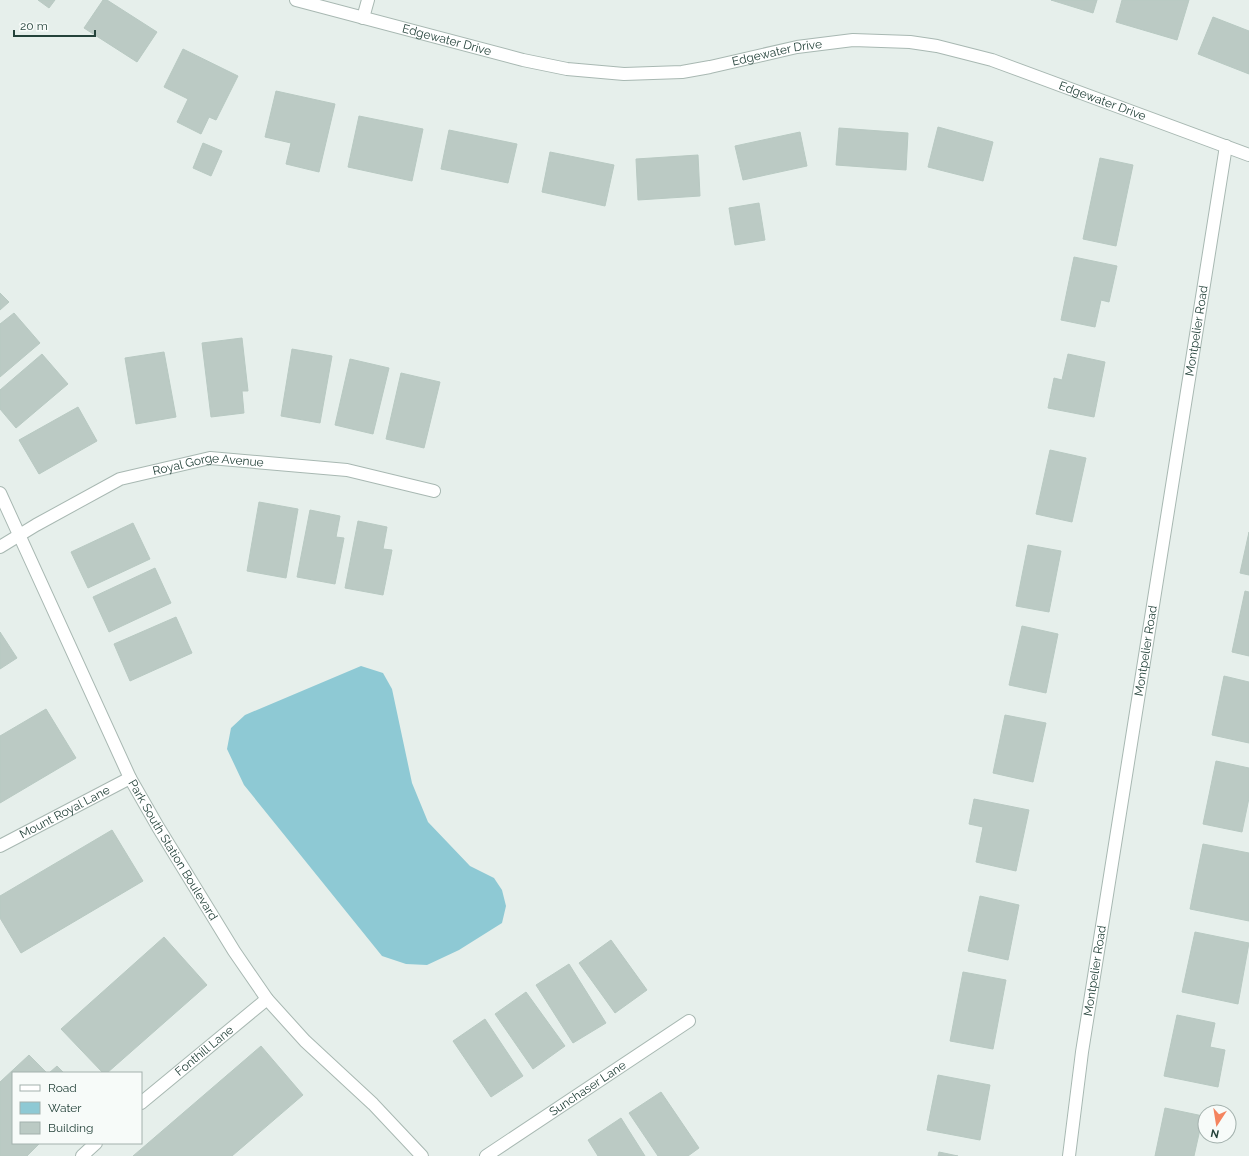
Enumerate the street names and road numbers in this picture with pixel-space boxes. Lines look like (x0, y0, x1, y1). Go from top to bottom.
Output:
street label: Edgewater Drive (401, 21, 493, 58)
street label: Edgewater Drive (731, 37, 823, 69)
street label: Edgewater Drive (1057, 78, 1148, 123)
street label: Montpelier Road (1183, 284, 1211, 377)
street label: Royal Gorge Avenue (151, 451, 264, 478)
street label: Montpelier Road (1132, 604, 1160, 697)
street label: Park South Station Boulevard (125, 777, 220, 923)
street label: Mount Royal Lane (17, 783, 112, 841)
street label: Montpelier Road (1081, 924, 1109, 1017)
street label: Fonthill Lane (172, 1023, 236, 1079)
street label: Sunchaser Lane (547, 1058, 629, 1119)

